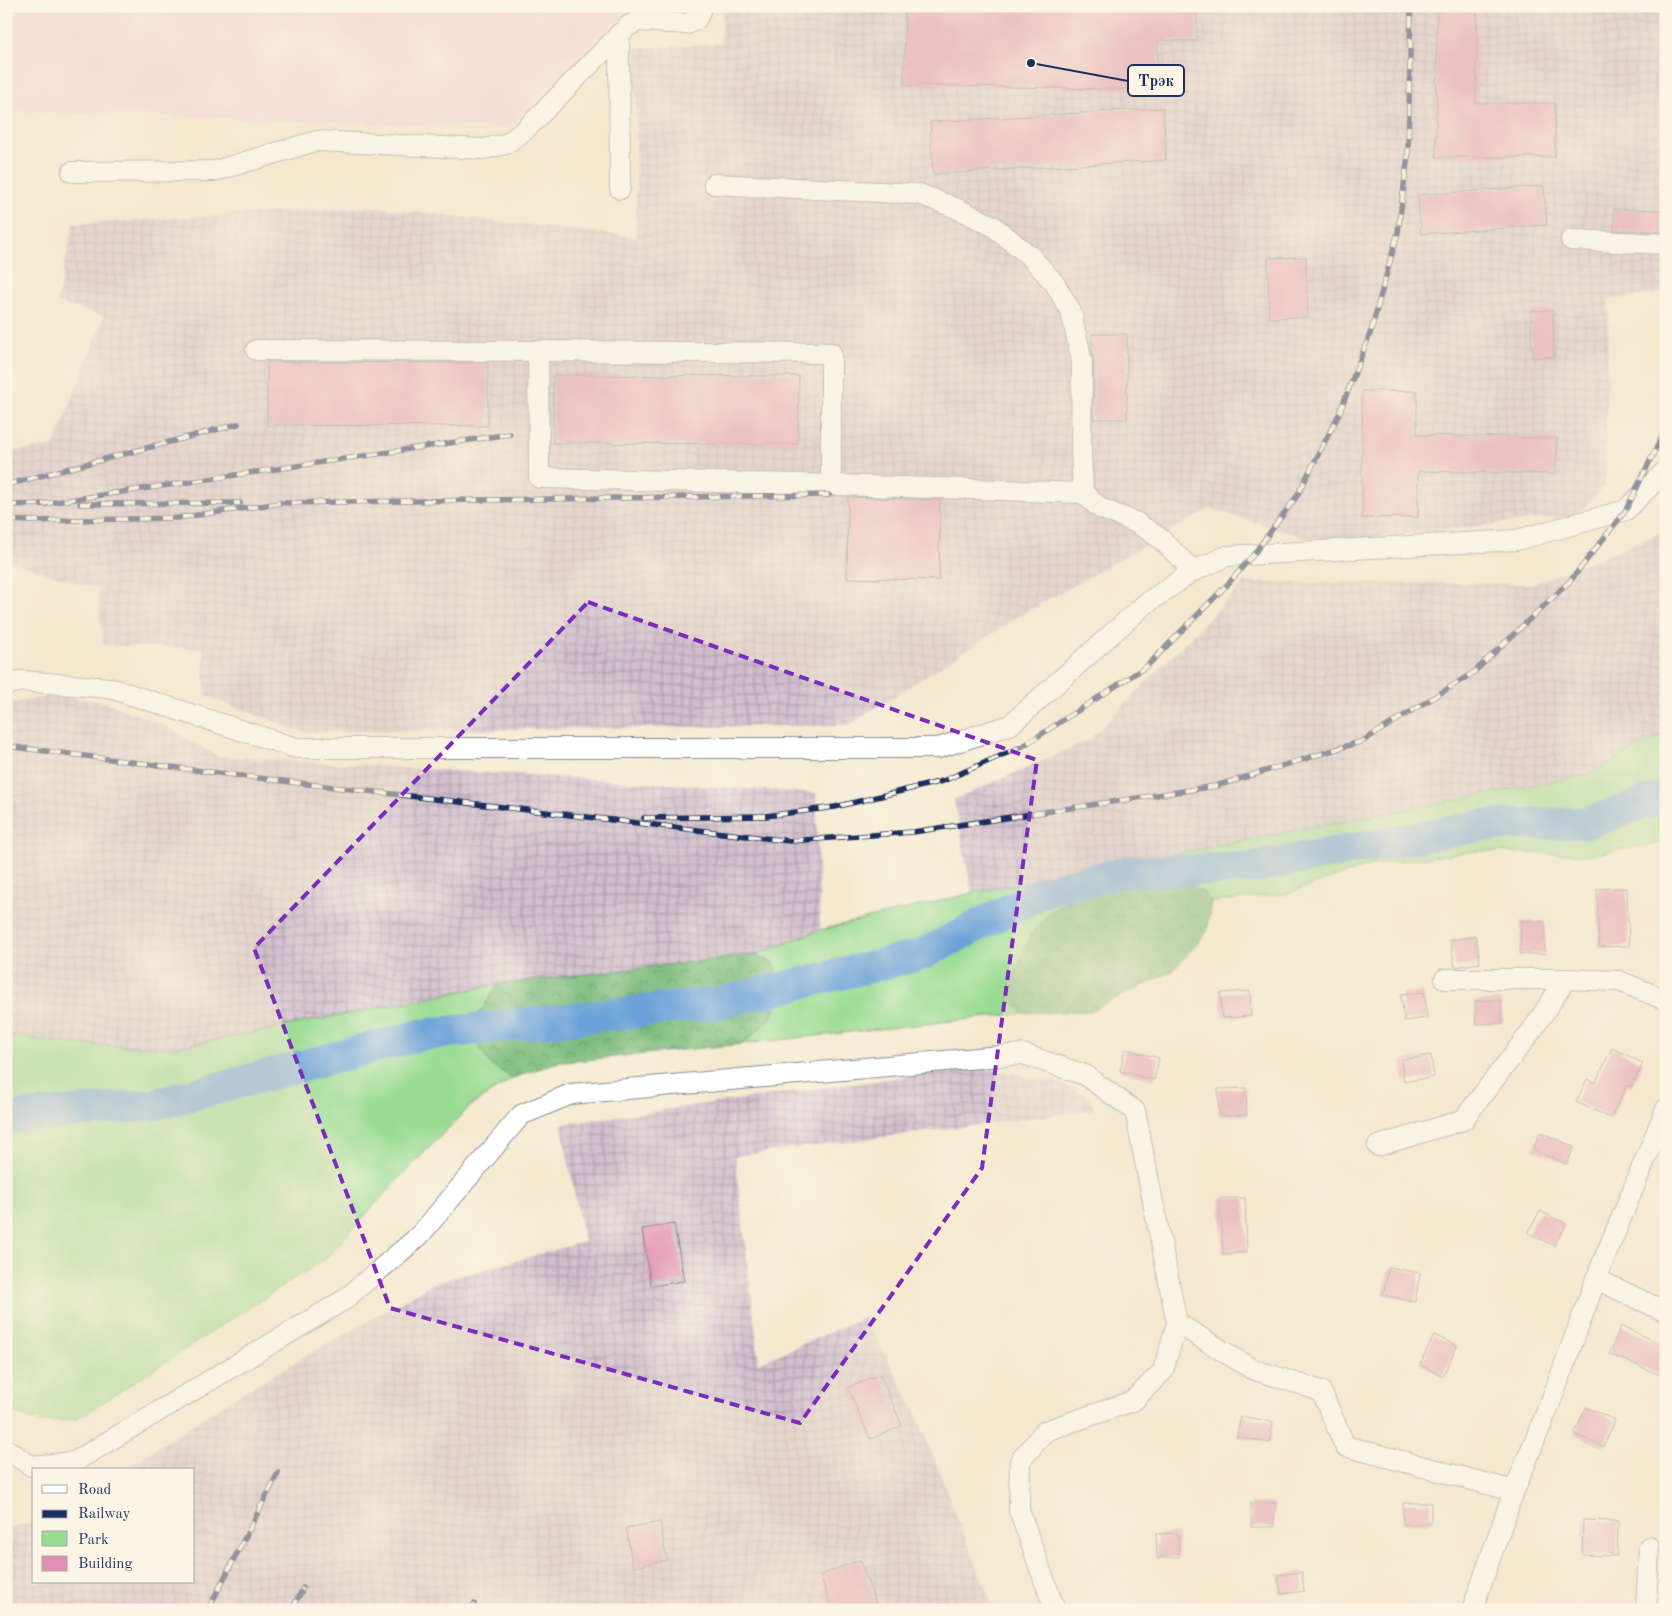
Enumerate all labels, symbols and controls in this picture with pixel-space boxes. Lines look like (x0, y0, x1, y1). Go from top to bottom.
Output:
callout: Трэк (1128, 65, 1184, 96)
text: Трэк (1138, 74, 1175, 90)
legend (32, 1468, 195, 1584)
text: Road (78, 1483, 112, 1498)
text: Railway (78, 1507, 131, 1522)
text: Park (78, 1533, 109, 1548)
text: Building (78, 1557, 133, 1572)

